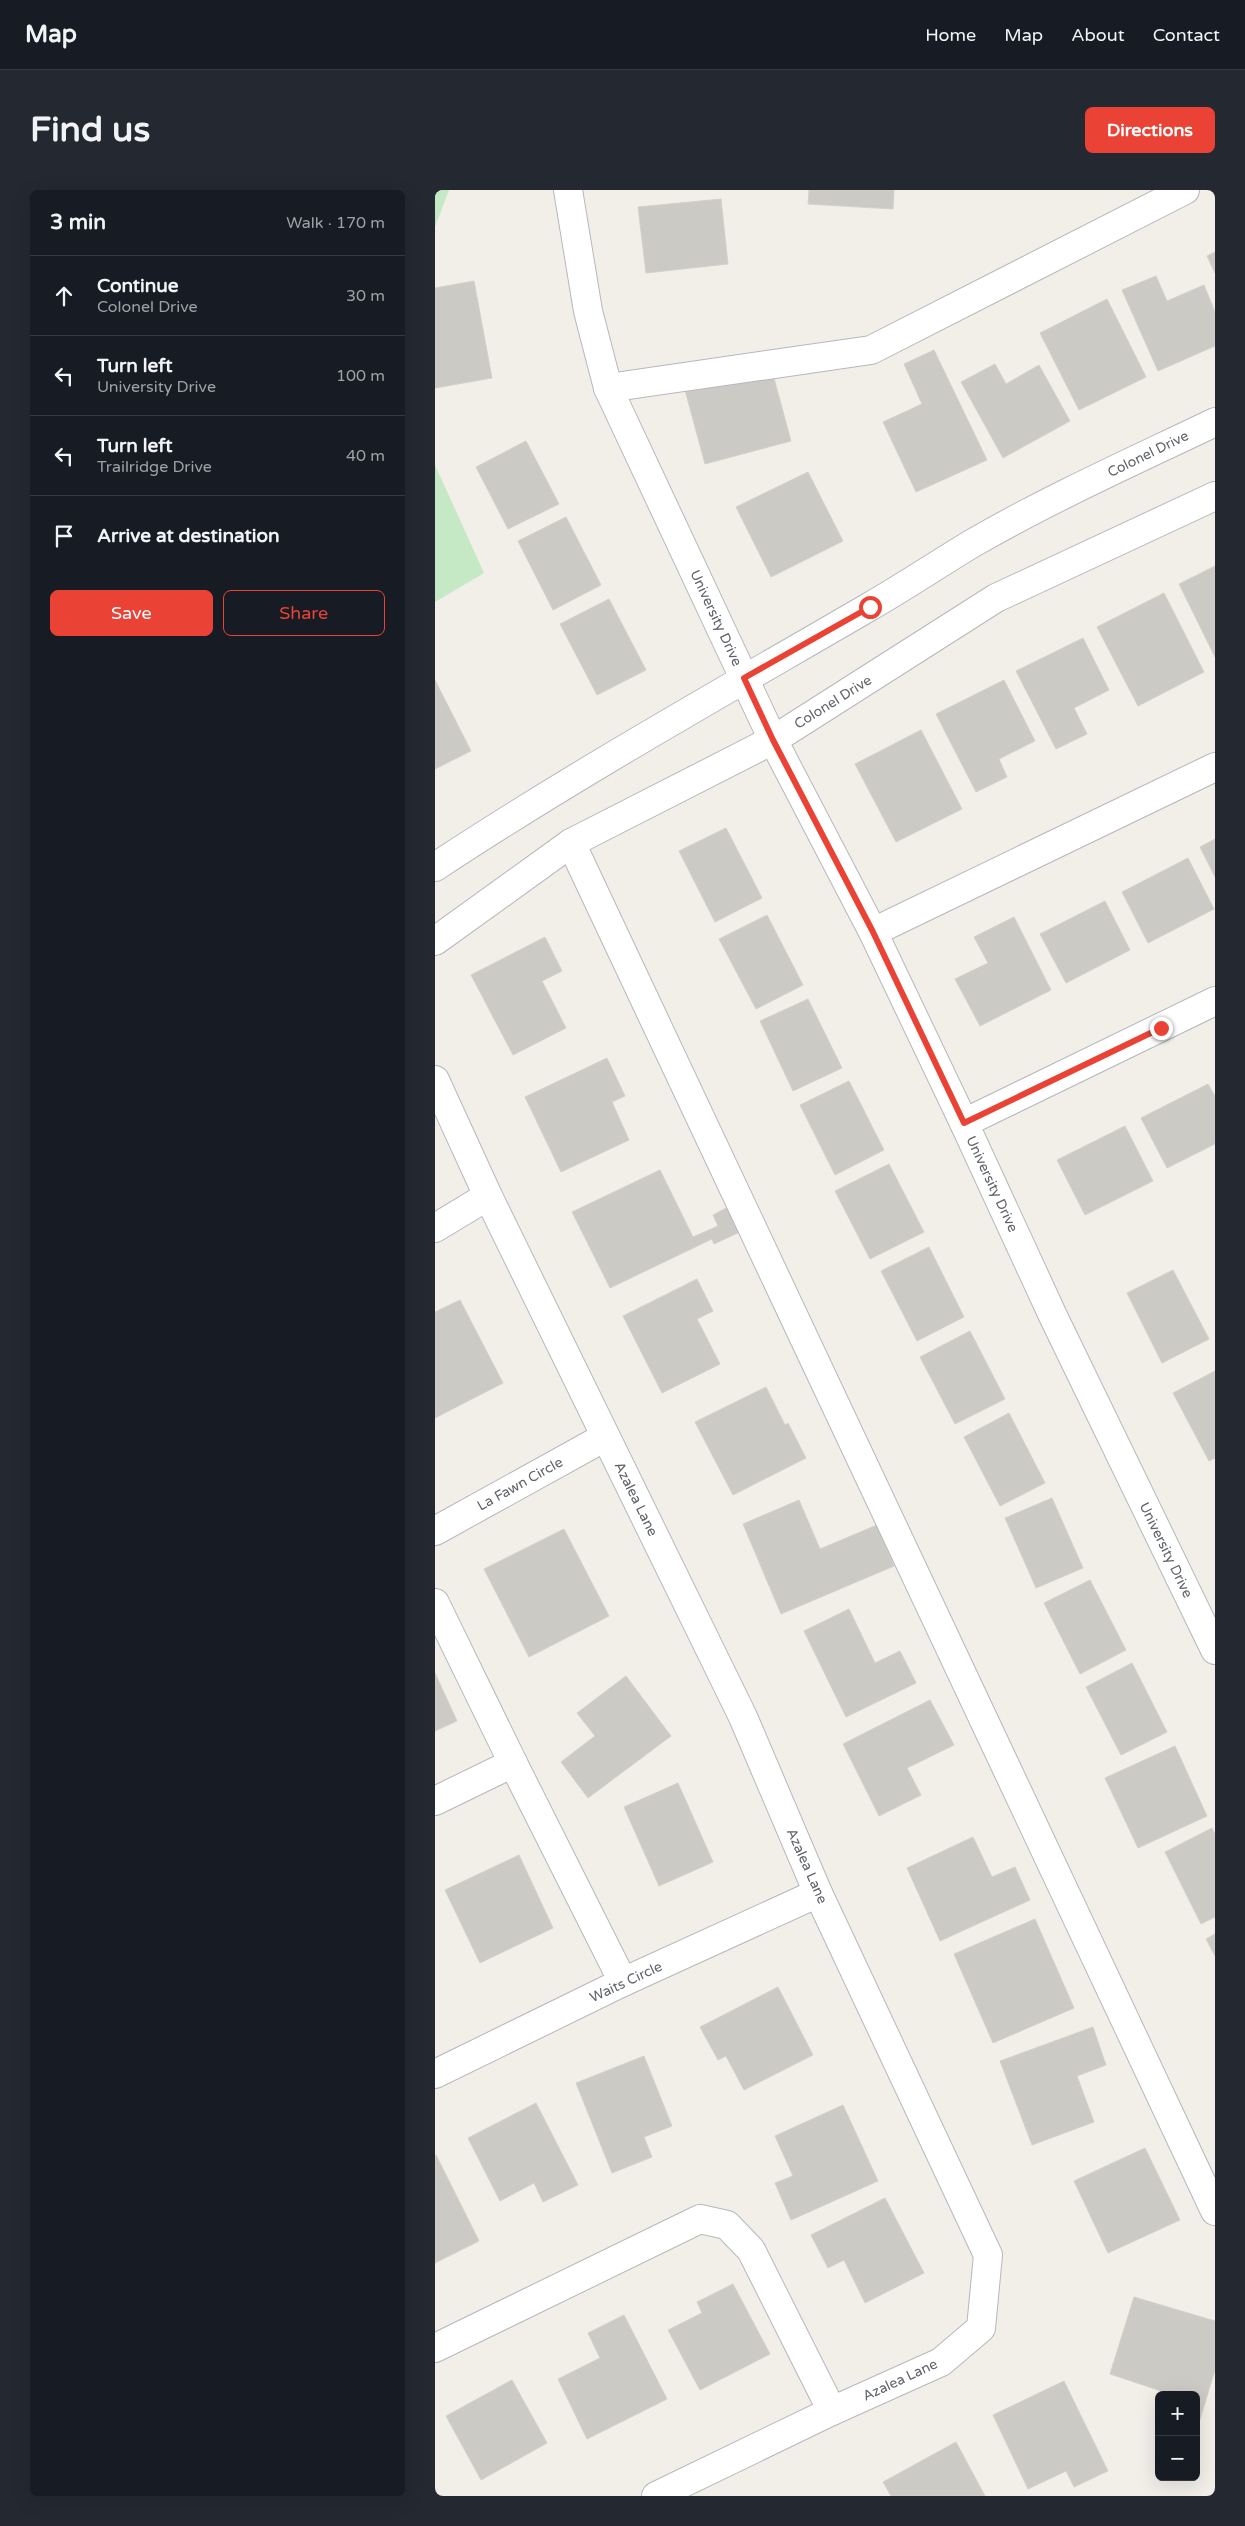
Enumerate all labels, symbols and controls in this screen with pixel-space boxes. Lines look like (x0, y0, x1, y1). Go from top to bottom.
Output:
text: Map (25, 20, 77, 49)
text: Home (925, 24, 976, 46)
text: Map (1004, 24, 1043, 46)
text: About (1071, 24, 1125, 46)
text: Contact (1153, 24, 1220, 46)
button: Directions (1085, 107, 1215, 153)
text: Find us (30, 109, 150, 151)
text: 3 min (50, 210, 106, 235)
text: Walk · 170 m (286, 213, 385, 233)
text: Continue (97, 275, 179, 297)
icon: ahead (50, 282, 78, 310)
text: 30 m (346, 286, 385, 306)
text: Colonel Drive (97, 297, 198, 317)
text: Turn left (97, 355, 173, 377)
icon: left (50, 362, 78, 390)
text: 100 m (336, 366, 385, 386)
text: University Drive (97, 377, 216, 397)
street label: Colonel Drive (1105, 427, 1191, 481)
text: Turn left (97, 435, 173, 457)
icon: left (50, 442, 78, 470)
text: 40 m (346, 446, 385, 466)
text: Trailridge Drive (97, 457, 212, 477)
icon: arrive (50, 522, 78, 550)
text: Arrive at destination (97, 525, 280, 547)
street label: University Drive (686, 567, 746, 669)
button: Save (50, 590, 213, 636)
button: Share (223, 590, 385, 636)
route start (859, 596, 882, 619)
street label: Colonel Drive (791, 671, 875, 733)
route end (1150, 1017, 1173, 1040)
street label: University Drive (962, 1133, 1022, 1235)
street label: La Fawn Circle (474, 1453, 566, 1515)
street label: Azalea Lane (611, 1459, 661, 1539)
street label: University Drive (1136, 1499, 1196, 1601)
street label: Azalea Lane (783, 1826, 831, 1906)
street label: Waits Circle (587, 1958, 665, 2006)
street label: Azalea Lane (860, 2355, 940, 2405)
map controls (1155, 2391, 1200, 2481)
button: + (1155, 2391, 1200, 2436)
button: − (1155, 2436, 1200, 2481)

